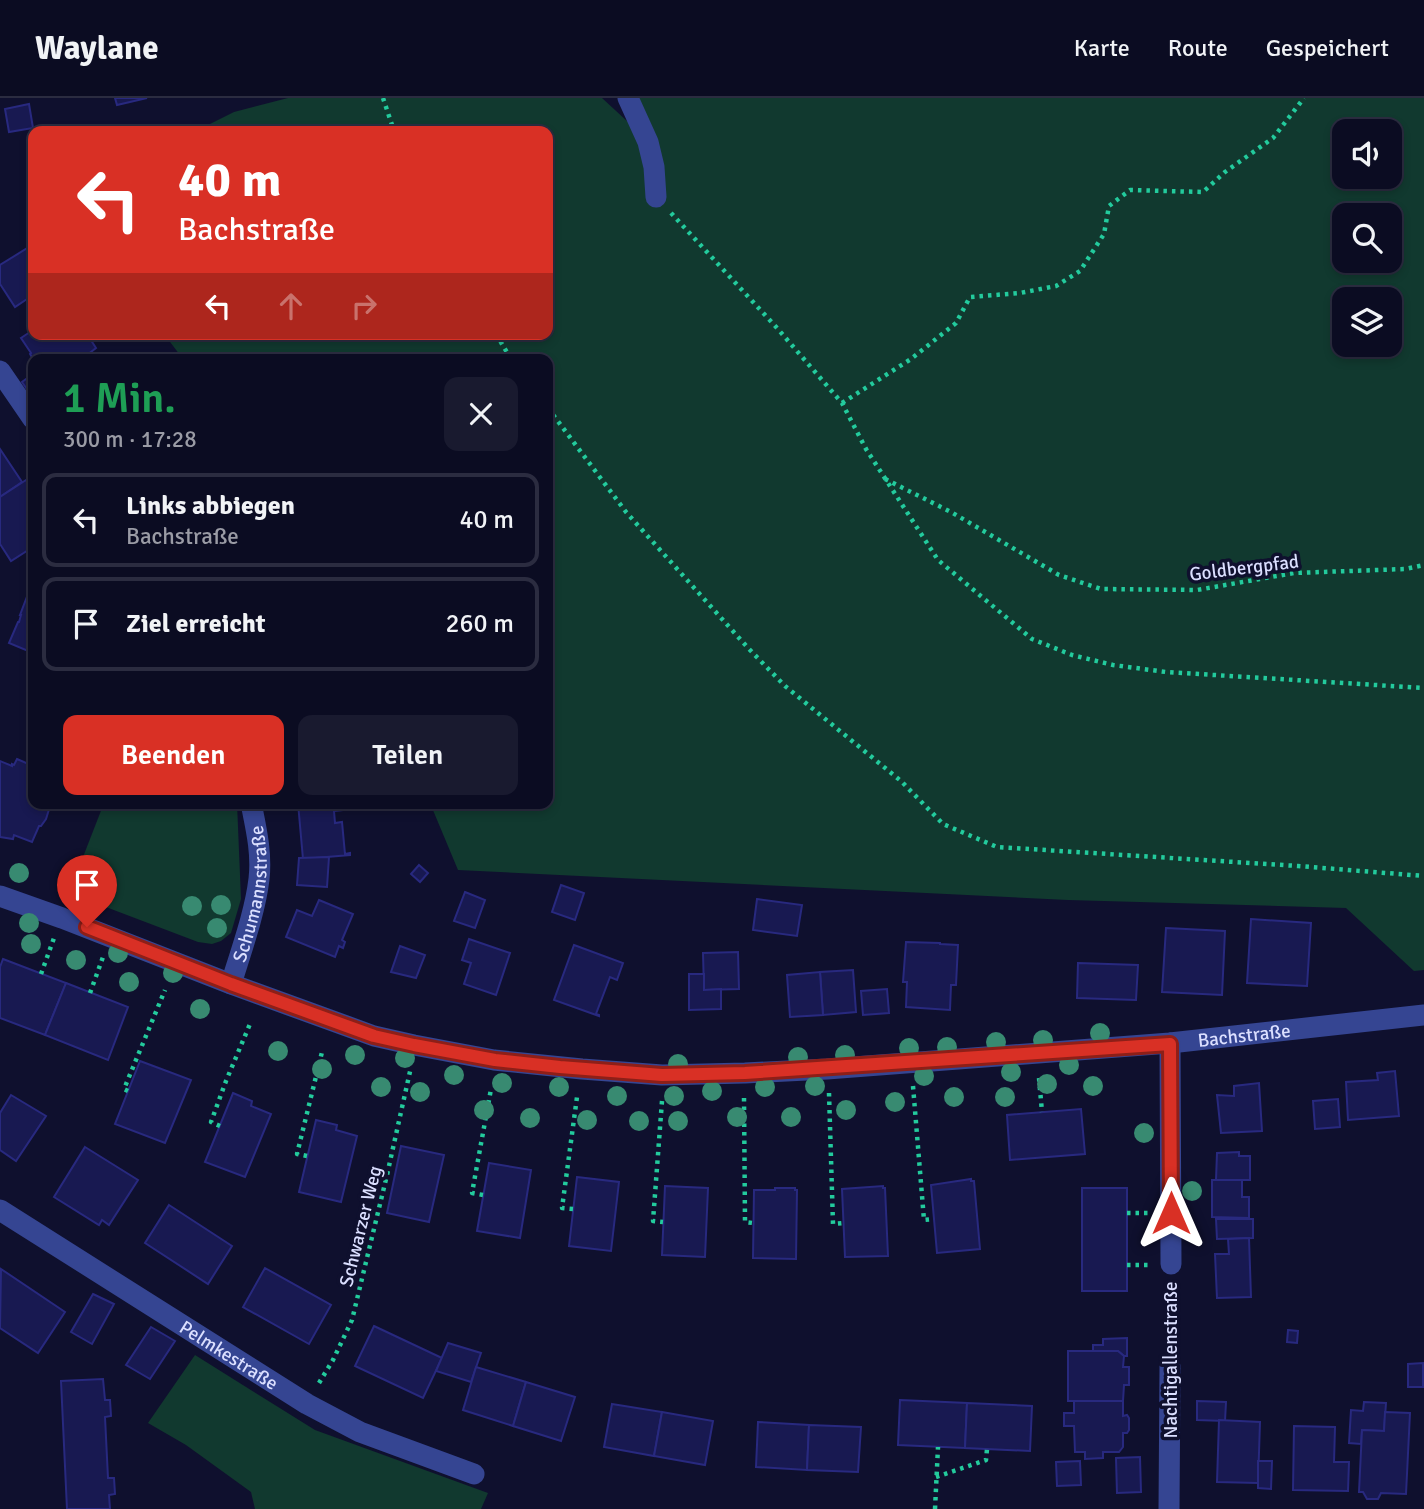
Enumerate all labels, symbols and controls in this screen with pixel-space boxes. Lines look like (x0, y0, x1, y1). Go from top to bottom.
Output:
text: Waylane (35, 28, 159, 69)
text: Karte (1074, 33, 1130, 63)
text: Route (1168, 33, 1228, 63)
text: Gespeichert (1266, 33, 1389, 63)
map controls (1332, 119, 1402, 357)
button: sound (1332, 119, 1402, 189)
text: 40 m (178, 150, 281, 210)
icon: left (63, 154, 154, 245)
button: search (1332, 203, 1402, 273)
text: Bachstraße (178, 210, 335, 249)
icon: left (199, 287, 237, 325)
icon: ahead (272, 287, 310, 325)
icon: right (345, 287, 383, 325)
button: layers (1332, 287, 1402, 357)
text: 1 Min. (63, 373, 176, 424)
button: close (444, 377, 518, 451)
text: 300 m · 17:28 (63, 425, 197, 454)
text: Links abbiegen (126, 490, 295, 522)
icon: left (67, 501, 105, 539)
text: 40 m (459, 504, 514, 536)
text: Bachstraße (126, 522, 239, 551)
street label: Goldbergpfad (1188, 549, 1300, 587)
icon: arrive (67, 605, 105, 643)
text: Ziel erreicht (126, 608, 266, 640)
text: 260 m (445, 608, 514, 640)
button: Beenden (63, 715, 284, 795)
button: Teilen (298, 715, 518, 795)
street label: Schumannstraße (228, 824, 273, 965)
pin (57, 855, 117, 927)
icon: arrive (68, 866, 106, 904)
street label: Bachstraße (1196, 1019, 1292, 1053)
street label: Schwarzer Weg (334, 1163, 388, 1289)
position arrow (1134, 1176, 1208, 1250)
street label: Nachtigallenstraße (1159, 1282, 1183, 1438)
street label: Pelmkestraße (175, 1316, 282, 1396)

